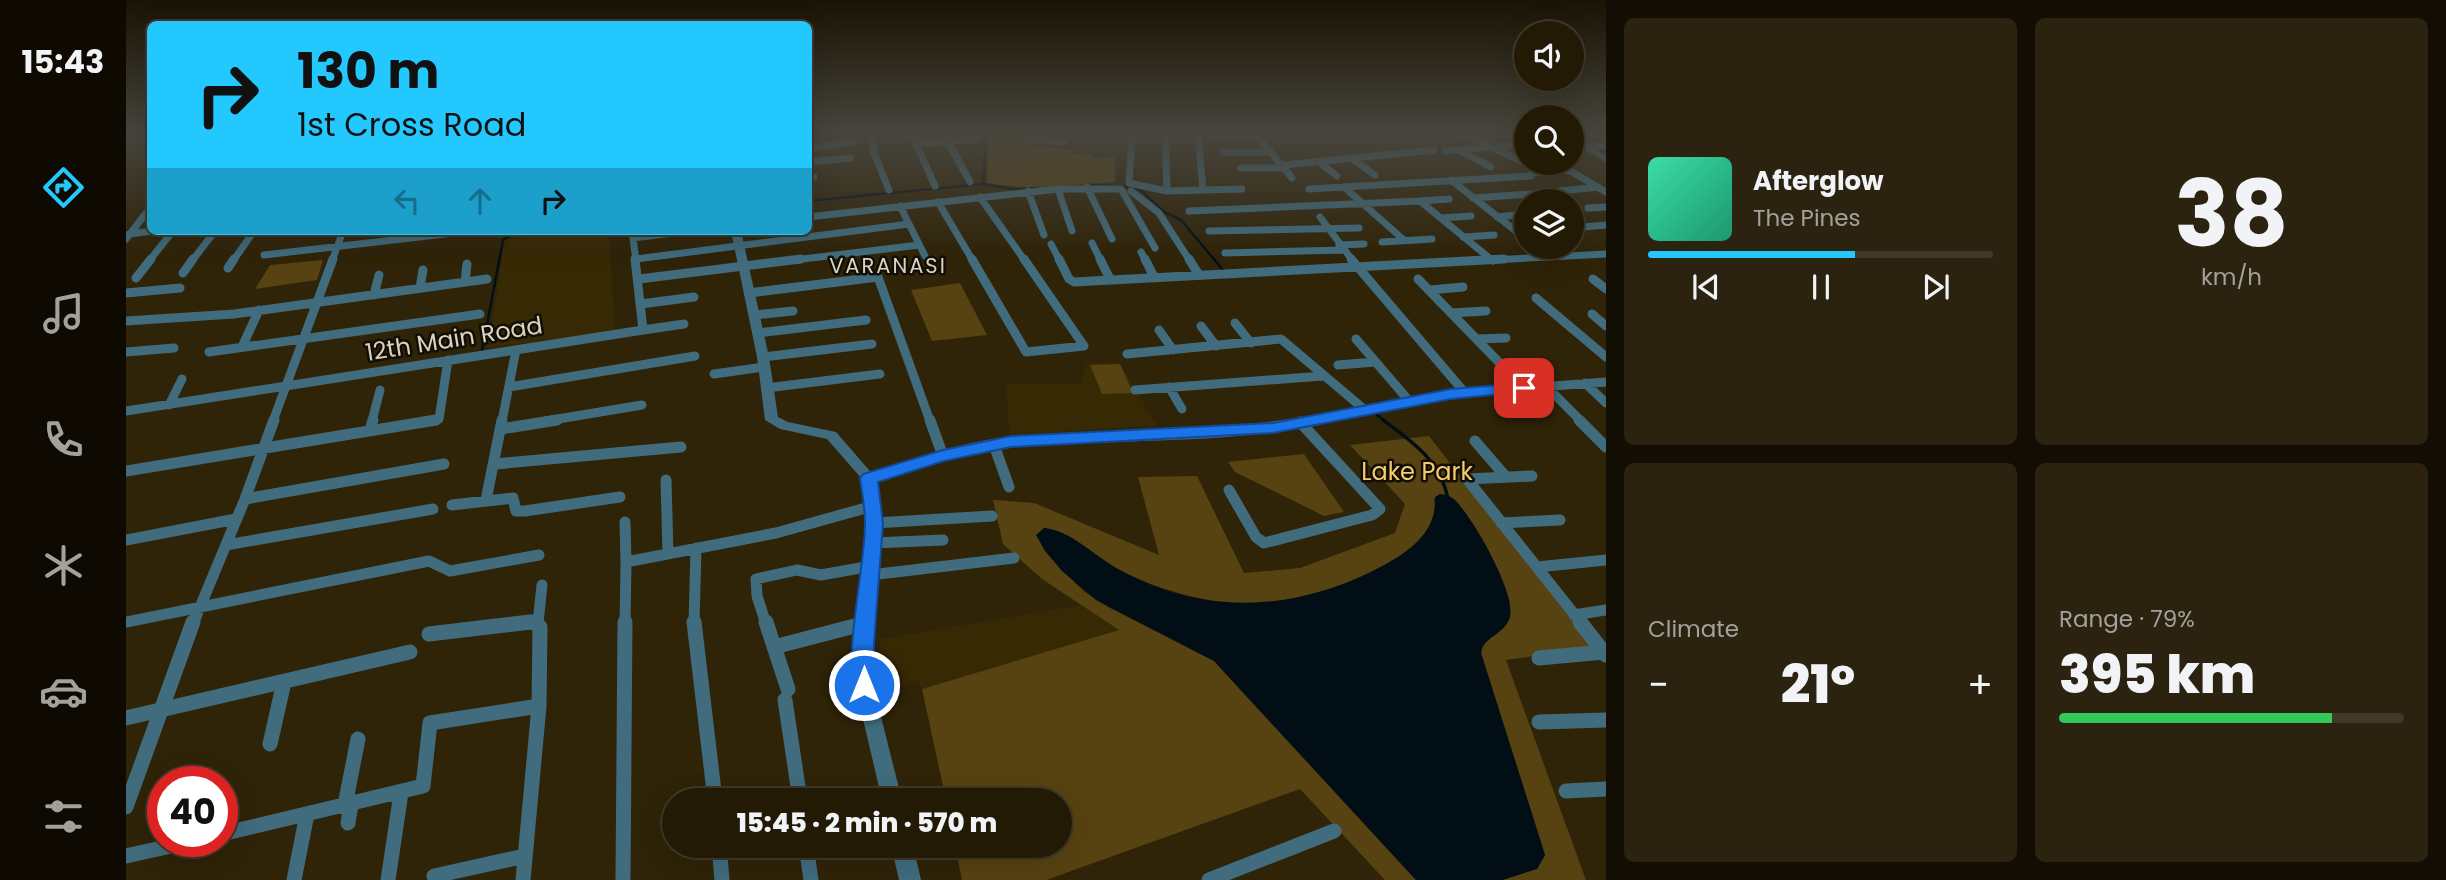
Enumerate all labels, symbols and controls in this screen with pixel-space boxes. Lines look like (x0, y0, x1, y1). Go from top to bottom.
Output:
map controls (1514, 21, 1584, 259)
button: sound (1514, 21, 1584, 91)
text: 130 m (297, 37, 439, 105)
text: 15:43 (22, 39, 104, 84)
icon: right (182, 49, 273, 140)
text: 1st Cross Road (297, 102, 526, 147)
button: search (1514, 105, 1584, 175)
text: 38 (2174, 150, 2289, 278)
icon: directions (39, 163, 88, 212)
text: Afterglow (1753, 163, 1884, 199)
icon: left (388, 182, 426, 220)
icon: ahead (461, 182, 499, 220)
icon: right (534, 182, 572, 220)
button: layers (1514, 189, 1584, 259)
text: The Pines (1753, 202, 1861, 234)
district label: VARANASI (829, 251, 947, 280)
text: km/h (2201, 261, 2262, 293)
icon: previous (1687, 268, 1725, 306)
icon: pause (1802, 268, 1840, 306)
icon: next (1917, 268, 1955, 306)
icon: music (39, 289, 88, 338)
street label: 12th Main Road (363, 308, 545, 369)
pin (1494, 358, 1554, 418)
icon: arrive (1505, 369, 1543, 407)
icon: phone (39, 415, 88, 464)
park label: Lake Park (1361, 455, 1473, 488)
icon: climate (39, 541, 88, 590)
text: Range · 79% (2059, 603, 2195, 635)
text: Climate (1648, 613, 1739, 645)
text: 395 km (2059, 638, 2255, 711)
position arrow (827, 648, 901, 722)
text: 21° (1781, 648, 1855, 721)
text: − (1648, 658, 1669, 711)
text: + (1967, 658, 1993, 711)
icon: car (39, 667, 88, 716)
speed limit sign: 40 (147, 766, 238, 857)
icon: filters (39, 792, 88, 841)
text: 15:45 · 2 min · 570 m (737, 805, 997, 841)

